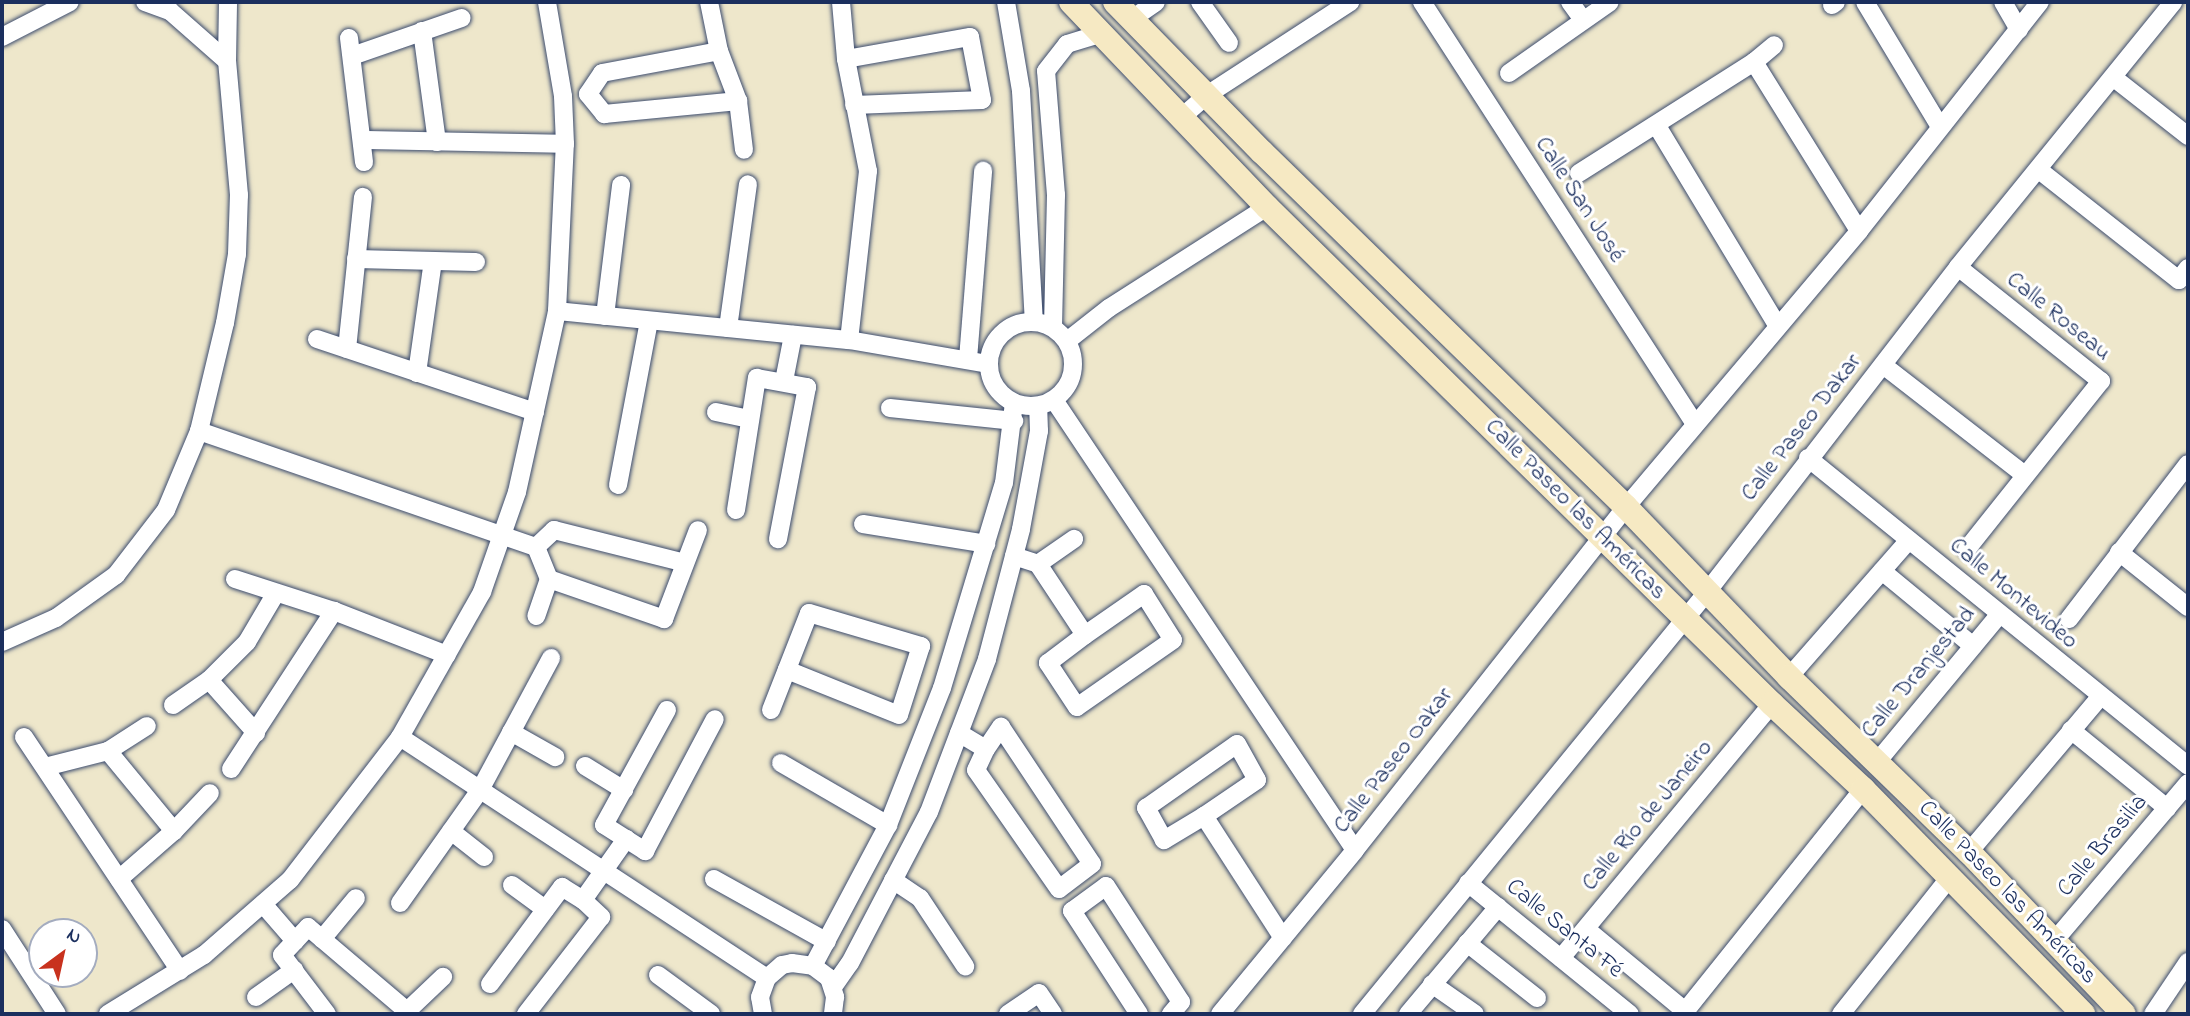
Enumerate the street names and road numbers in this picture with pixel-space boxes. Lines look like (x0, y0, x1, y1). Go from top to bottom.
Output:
street label: Calle San José (1528, 132, 1630, 268)
street label: Calle Roseau (2000, 266, 2116, 368)
street label: Calle Paseo Dakar (1735, 348, 1869, 508)
street label: Calle Paseo las Américas (1478, 413, 1672, 607)
street label: Calle Montevideo (1943, 532, 2083, 656)
street label: Calle Dranjestad (1856, 601, 1982, 745)
street label: Calle Paseo Oakar (1328, 682, 1460, 840)
street label: Calle Río de Janeiro (1576, 734, 1720, 898)
street label: Calle Brasilia (2052, 789, 2154, 903)
street label: Calle Paseo las Américas (1912, 795, 2102, 991)
street label: Calle Santa Fé (1500, 873, 1628, 985)

